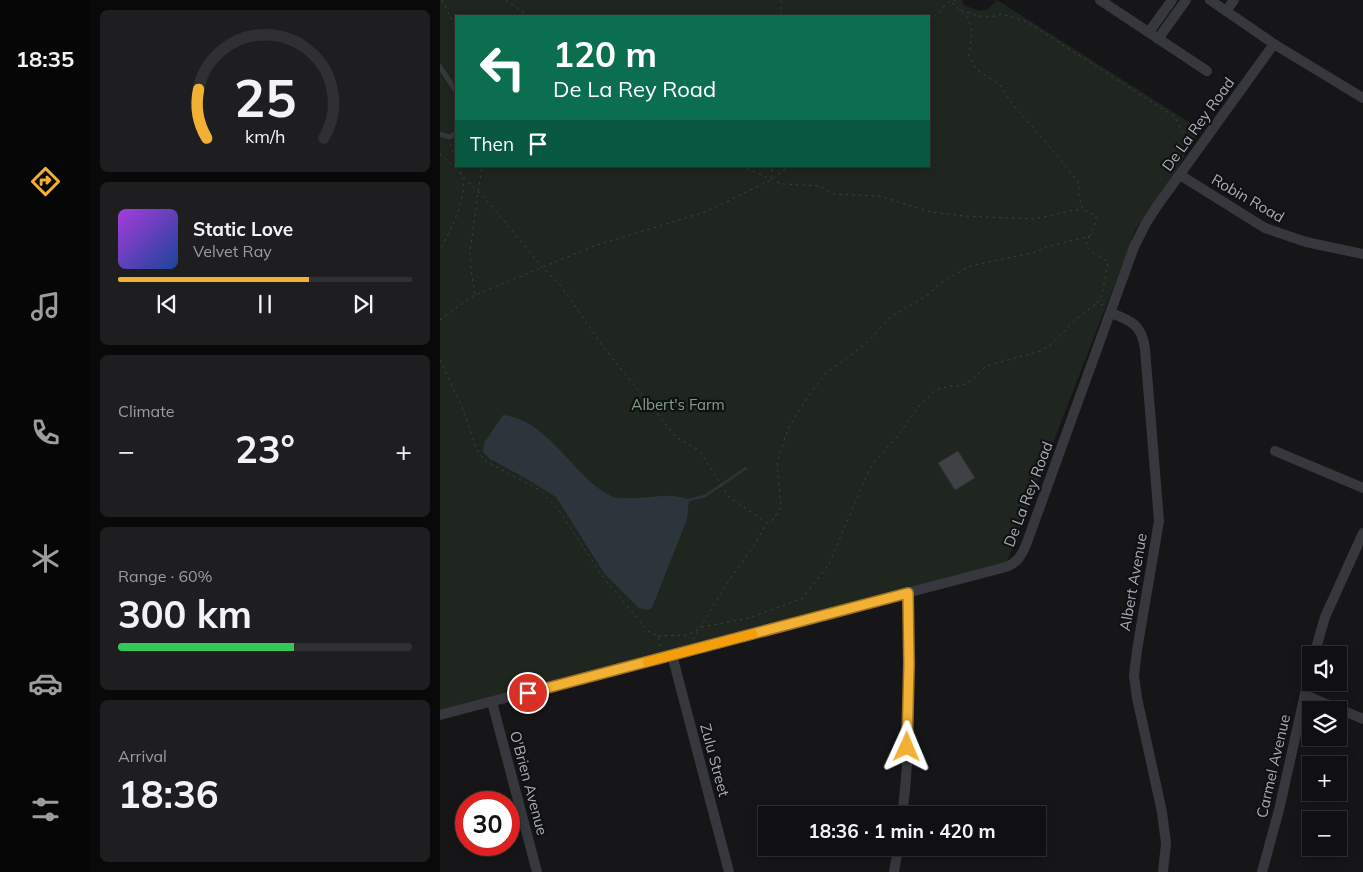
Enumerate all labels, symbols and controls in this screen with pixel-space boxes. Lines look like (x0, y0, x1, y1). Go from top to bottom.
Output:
text: 120 m (553, 32, 657, 76)
icon: left (470, 35, 535, 100)
text: 18:35 (16, 45, 74, 73)
text: 25 (234, 65, 296, 130)
street label: De La Rey Road (1158, 73, 1238, 175)
text: De La Rey Road (553, 75, 716, 103)
text: km/h (245, 125, 285, 147)
icon: arrive (524, 130, 552, 158)
text: Then (470, 132, 514, 156)
icon: directions (28, 164, 63, 199)
street label: Robin Road (1208, 170, 1288, 226)
text: Static Love (193, 217, 293, 241)
text: Velvet Ray (193, 241, 272, 261)
icon: music (28, 289, 63, 324)
icon: previous (153, 290, 181, 318)
icon: pause (251, 290, 279, 318)
icon: next (349, 290, 377, 318)
park label: Albert's Farm (631, 395, 725, 414)
text: Climate (118, 401, 174, 421)
icon: phone (28, 415, 63, 450)
text: 23° (235, 425, 295, 473)
text: − (118, 433, 135, 468)
text: + (395, 433, 412, 468)
street label: De La Rey Road (999, 439, 1057, 549)
street label: Albert Avenue (1115, 532, 1151, 632)
icon: climate (28, 541, 63, 576)
text: Range · 60% (118, 566, 213, 586)
text: 300 km (118, 590, 252, 638)
map controls (1302, 646, 1347, 856)
button: sound (1302, 646, 1347, 691)
icon: car (28, 666, 63, 701)
pin (507, 672, 549, 714)
icon: arrive (514, 679, 542, 707)
button: layers (1302, 701, 1347, 746)
street label: Carmel Avenue (1252, 712, 1294, 820)
position arrow (880, 720, 932, 772)
street label: Zulu Street (696, 721, 734, 799)
street label: O'Brien Avenue (506, 729, 552, 837)
text: Arrival (118, 746, 167, 766)
button: + (1302, 756, 1347, 801)
text: 18:36 (118, 770, 219, 818)
speed limit sign: 30 (455, 791, 520, 856)
icon: filters (28, 792, 63, 827)
button: − (1302, 811, 1347, 856)
text: 18:36 · 1 min · 420 m (808, 819, 996, 843)

